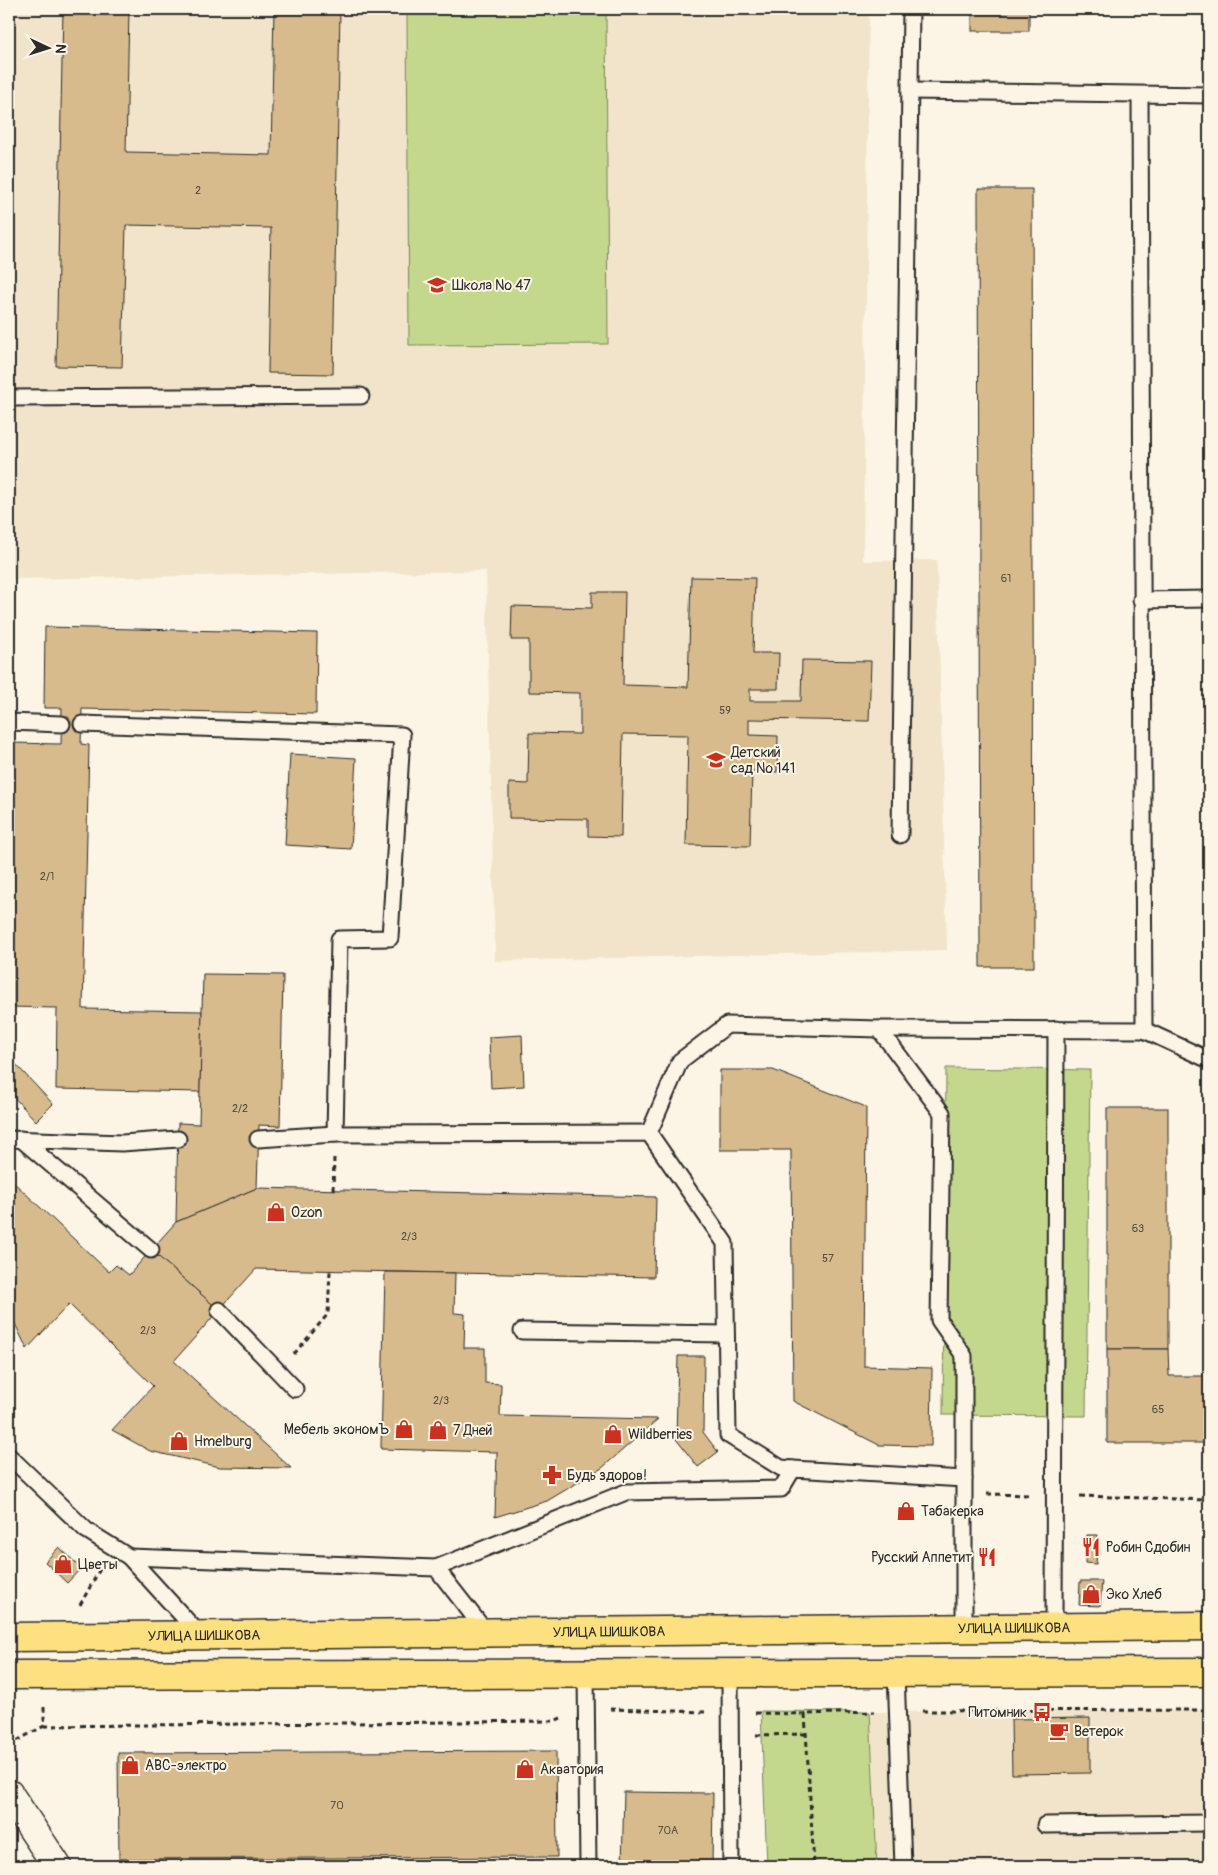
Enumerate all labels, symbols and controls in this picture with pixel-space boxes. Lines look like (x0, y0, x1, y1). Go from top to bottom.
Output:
north arrow (22, 22, 72, 72)
text: N (52, 44, 69, 54)
house number: 2 (195, 184, 201, 197)
school or university icon: Школа № 47 (426, 274, 448, 296)
place label: Школа № 47 (452, 277, 531, 294)
house number: 61 (1001, 572, 1011, 585)
house number: 59 (719, 704, 731, 717)
place label: Детский сад № 141 (730, 744, 795, 777)
school or university icon: Детский сад № 141 (705, 749, 727, 771)
house number: 2/1 (40, 870, 54, 883)
house number: 2/2 (232, 1102, 248, 1115)
shop icon: Ozon (265, 1201, 287, 1223)
place label: Ozon (291, 1204, 323, 1221)
house number: 63 (1132, 1222, 1144, 1235)
house number: 2/3 (401, 1230, 417, 1243)
house number: 57 (822, 1252, 834, 1265)
house number: 2/3 (140, 1324, 156, 1337)
house number: 2/3 (433, 1394, 449, 1407)
house number: 65 (1152, 1403, 1164, 1416)
shop icon: Мебель экономЪ (393, 1418, 415, 1440)
shop icon: 7 Дней (427, 1419, 449, 1441)
place label: Мебель экономЪ (284, 1421, 390, 1438)
place label: 7 Дней (453, 1422, 492, 1439)
shop icon: Wildberries (602, 1423, 624, 1445)
place label: Wildberries (628, 1426, 693, 1443)
shop icon: Hmelburg (168, 1430, 190, 1452)
place label: Hmelburg (194, 1433, 251, 1450)
pharmacy icon: Будь здоров! (541, 1464, 563, 1486)
place label: Будь здоров! (567, 1467, 647, 1484)
shop icon: Табакерка (895, 1500, 917, 1522)
place label: Табакерка (921, 1503, 984, 1520)
restaurant icon: Робин Сдобин (1080, 1536, 1102, 1558)
place label: Робин Сдобин (1106, 1539, 1191, 1556)
restaurant icon: Русский Аппетит (976, 1546, 998, 1568)
place label: Русский Аппетит (871, 1549, 972, 1566)
shop icon: Цветы (52, 1553, 74, 1575)
place label: Цветы (78, 1556, 118, 1573)
shop icon: Эко Хлеб (1080, 1583, 1102, 1605)
place label: Эко Хлеб (1106, 1586, 1162, 1603)
street label: УЛИЦА ШИШКОВА (958, 1619, 1070, 1637)
street label: УЛИЦА ШИШКОВА (553, 1623, 665, 1641)
street label: УЛИЦА ШИШКОВА (148, 1627, 260, 1645)
bus stop icon: Питомник (1031, 1701, 1053, 1723)
place label: Питомник (968, 1704, 1027, 1721)
cafe icon: Ветерок (1048, 1720, 1070, 1742)
place label: Ветерок (1074, 1723, 1124, 1740)
shop icon: АВС-электро (119, 1754, 141, 1776)
place label: АВС-электро (145, 1757, 227, 1774)
shop icon: Акватория (514, 1758, 536, 1780)
place label: Акватория (540, 1761, 604, 1778)
house number: 70 (330, 1799, 344, 1812)
house number: 70А (658, 1824, 678, 1837)

